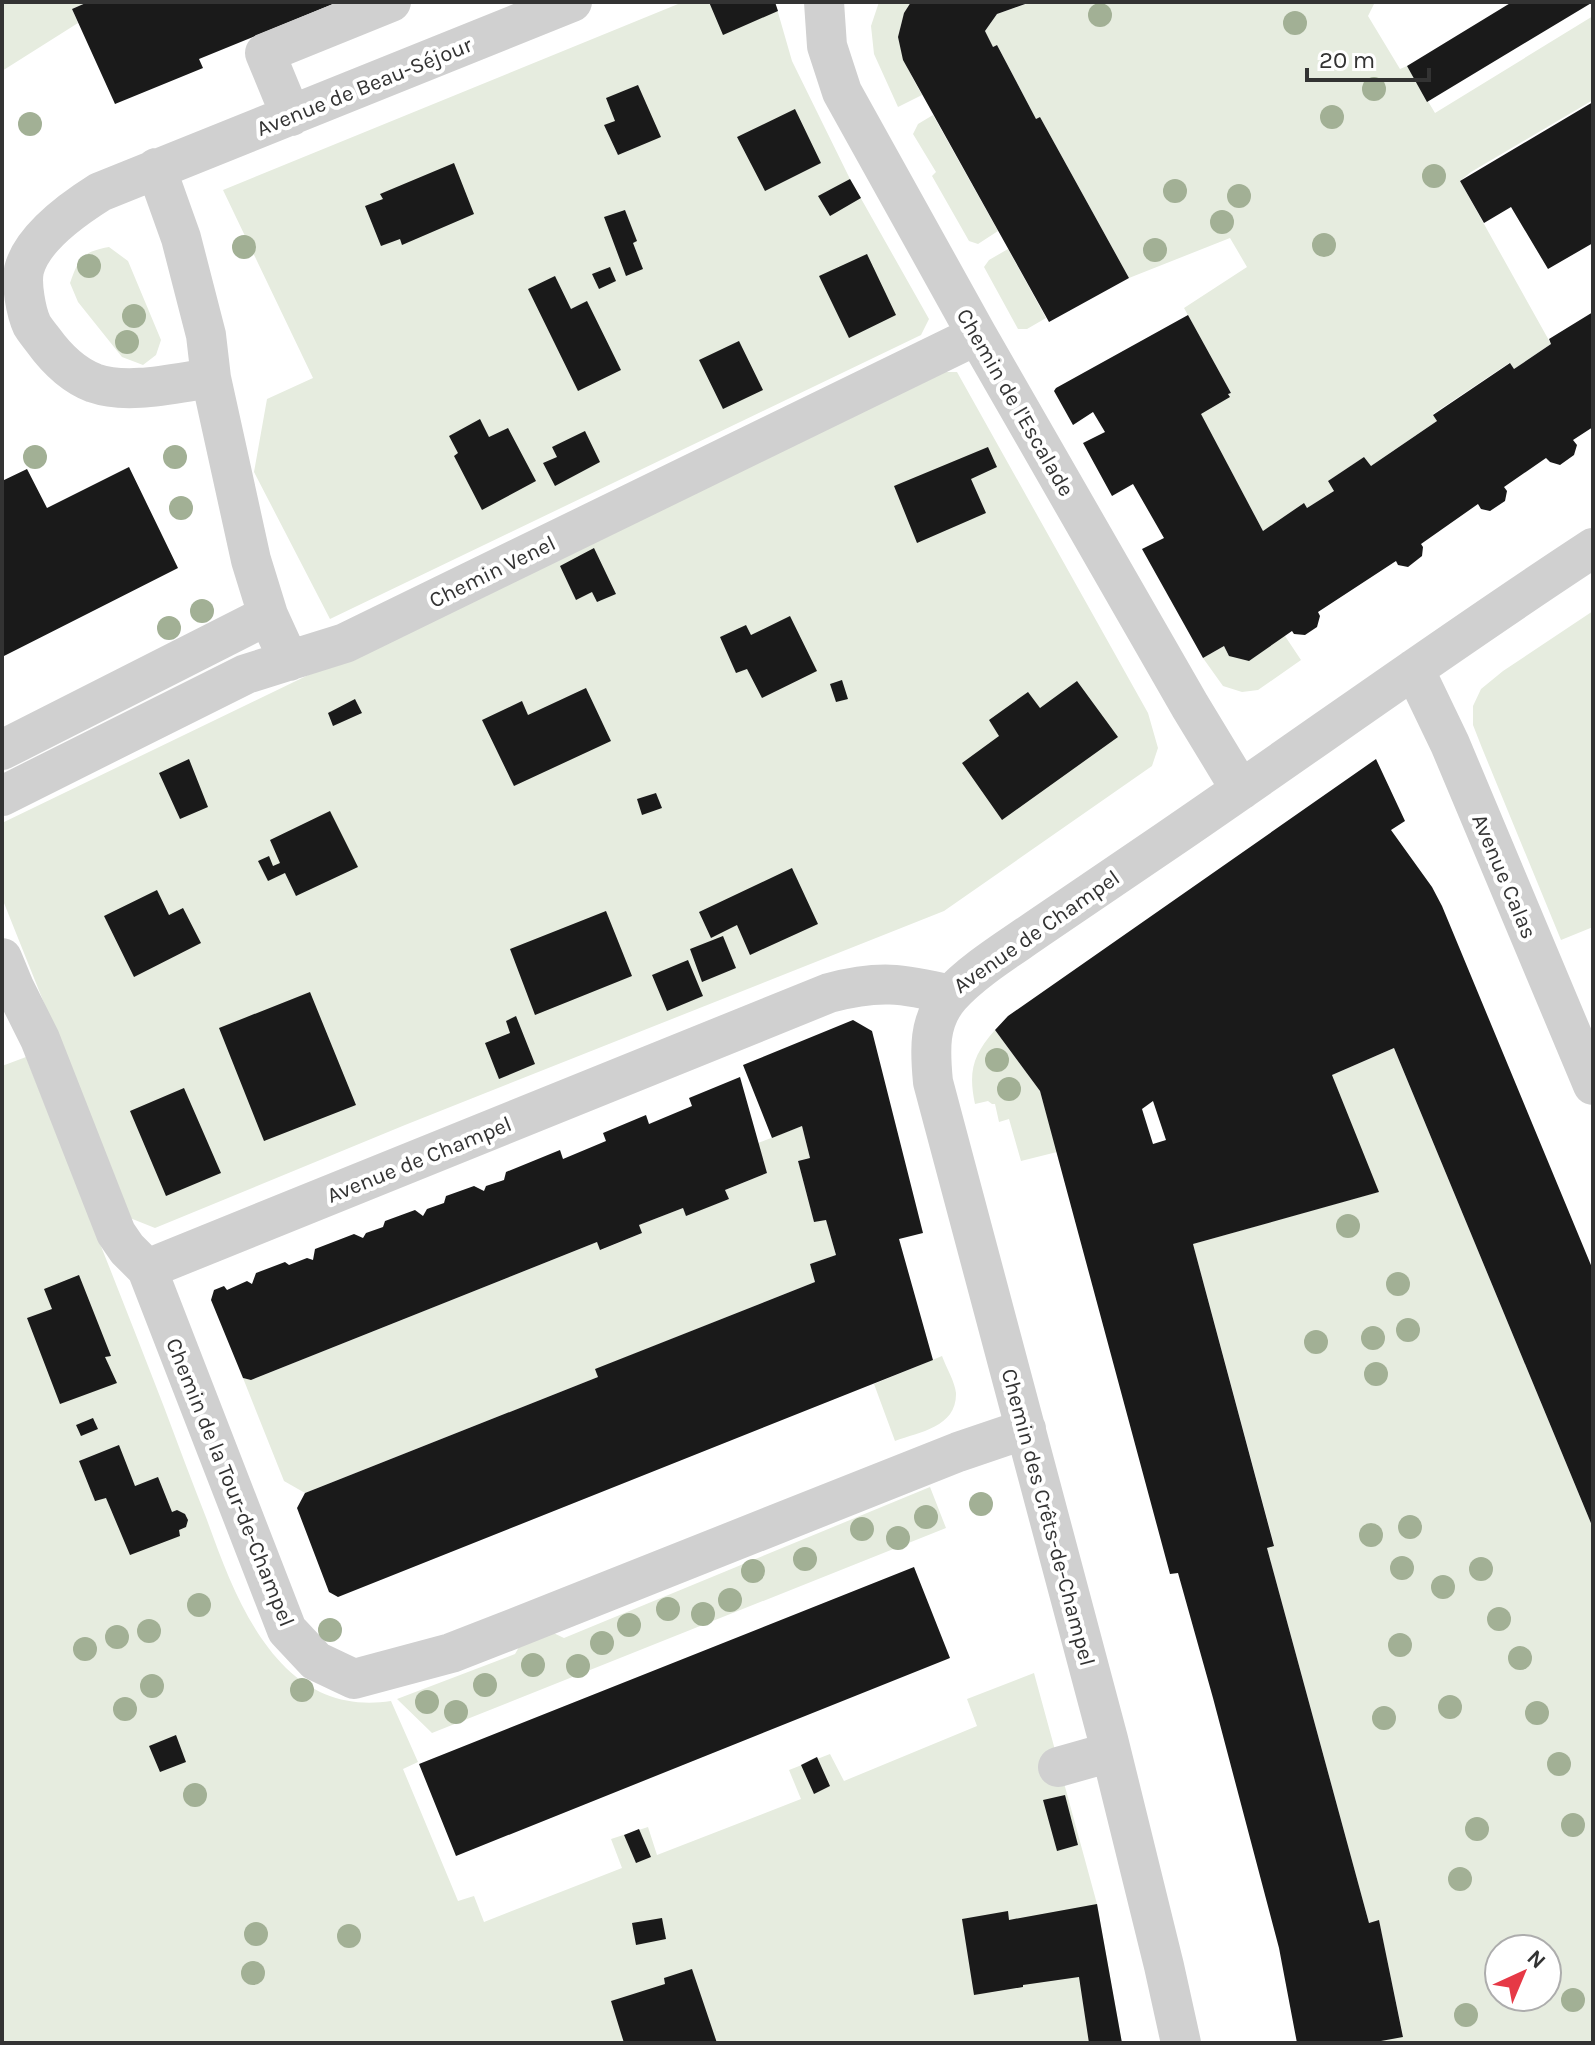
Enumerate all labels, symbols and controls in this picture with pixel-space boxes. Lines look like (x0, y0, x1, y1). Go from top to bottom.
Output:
street label: Avenue de Beau-Séjour (253, 32, 476, 142)
scale bar (1307, 32, 1429, 82)
text: 20 m (1319, 46, 1375, 74)
street label: Chemin de l'Escalade (951, 304, 1079, 501)
street label: Chemin Venel (425, 530, 560, 614)
street label: Avenue Calas (1466, 810, 1542, 943)
street label: Avenue de Champel (948, 865, 1125, 999)
street label: Avenue de Champel (323, 1111, 516, 1209)
street label: Chemin de la Tour-de-Champel (160, 1334, 300, 1630)
street label: Chemin des Crêts-de-Champel (996, 1366, 1100, 1669)
north arrow (1483, 1933, 1563, 2013)
text: N (1521, 1944, 1551, 1974)

